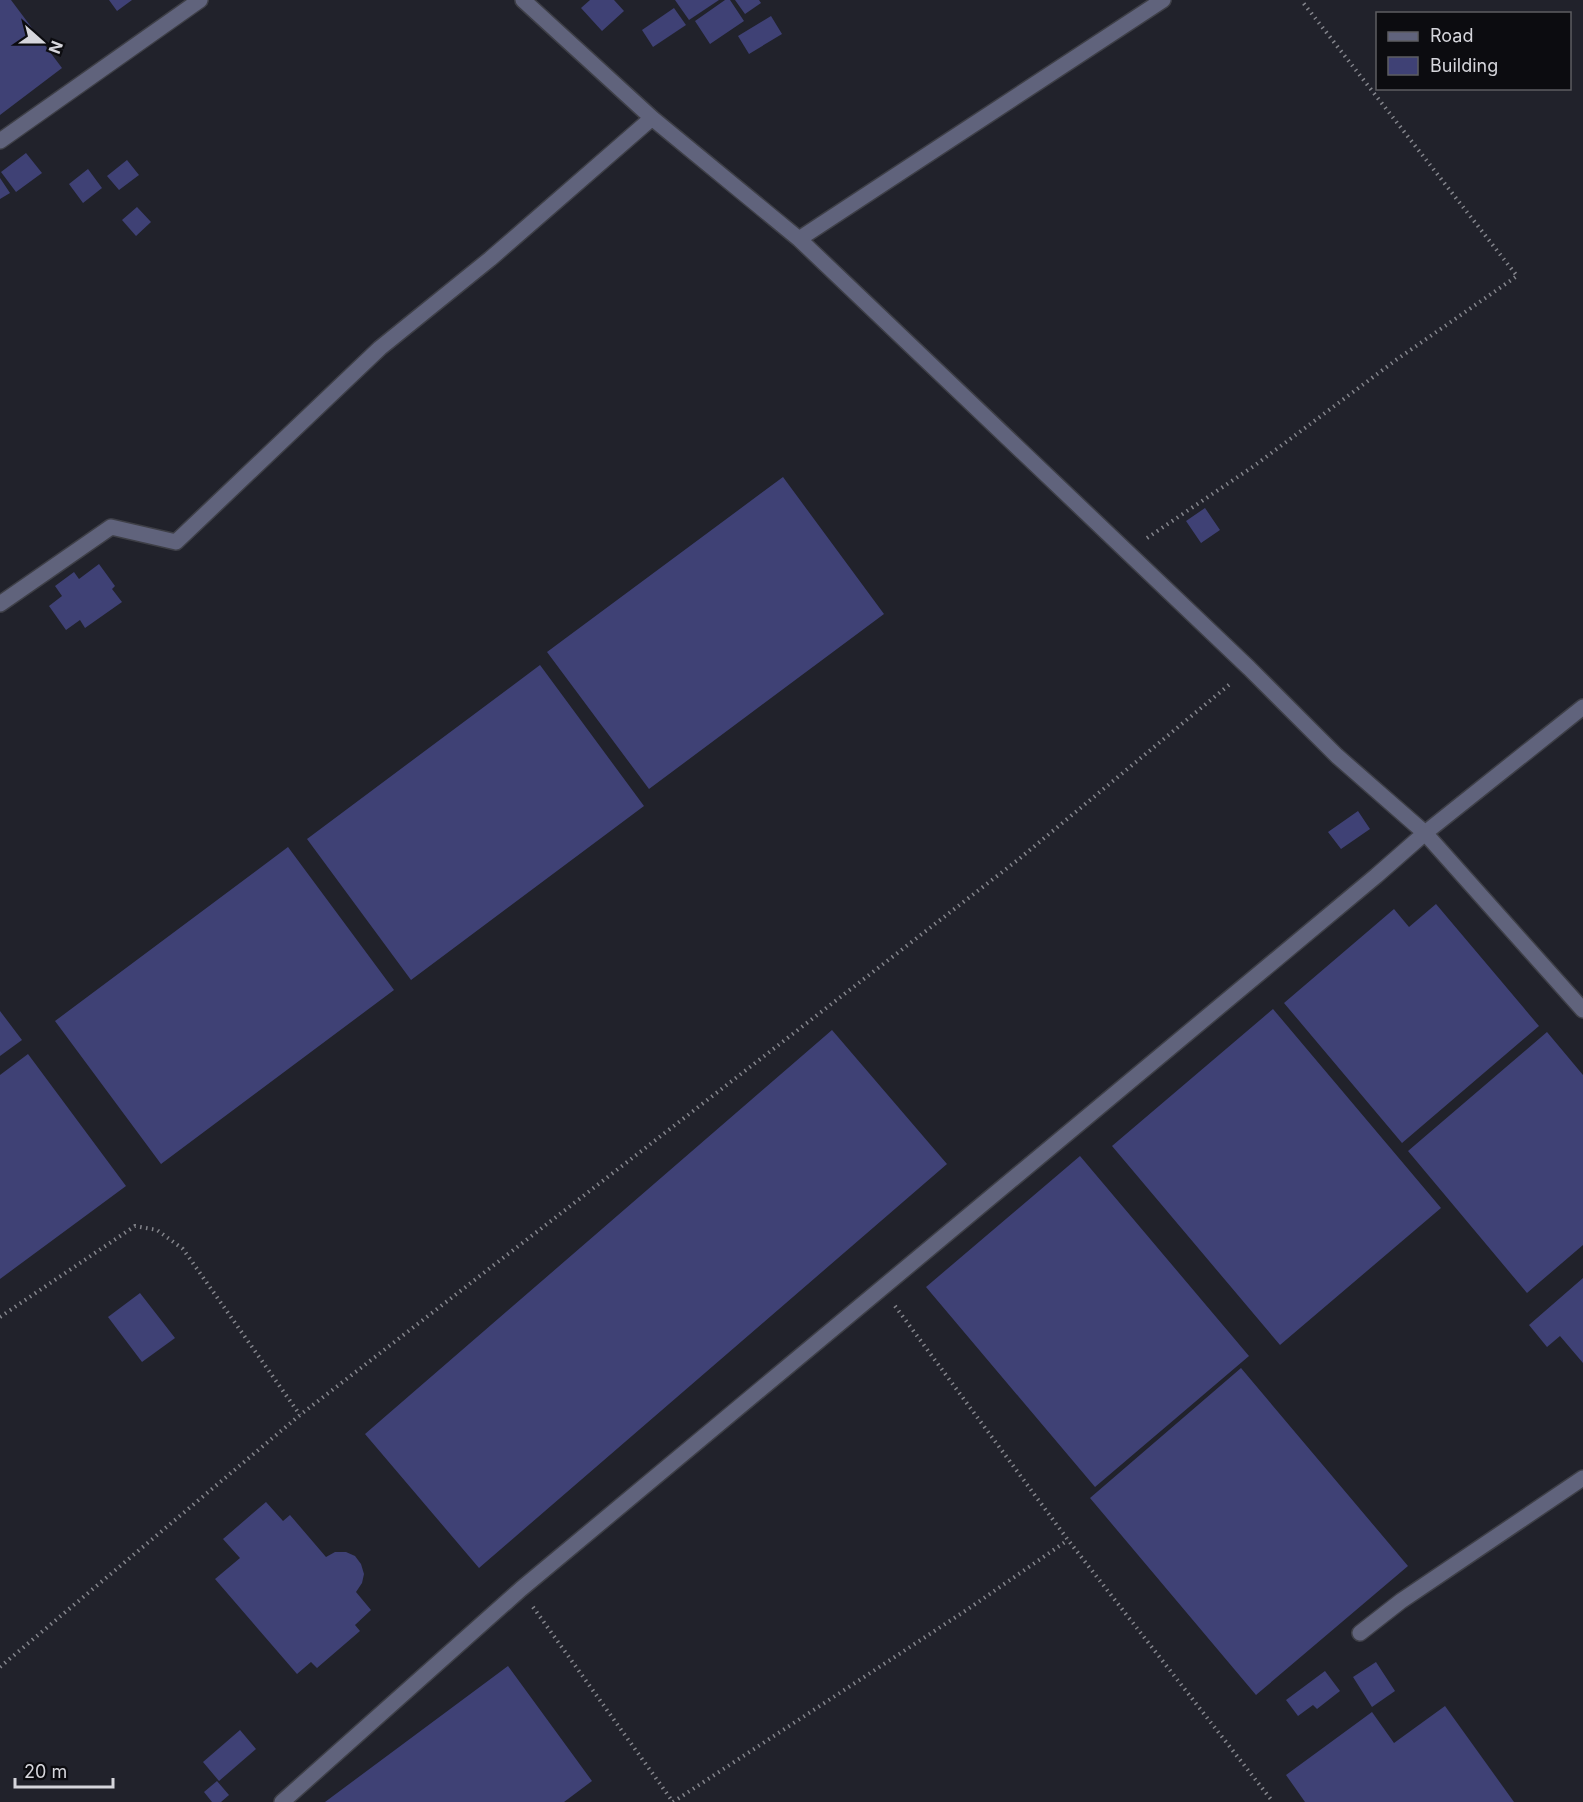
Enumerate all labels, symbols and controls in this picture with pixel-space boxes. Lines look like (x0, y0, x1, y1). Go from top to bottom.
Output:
north arrow (12, 12, 72, 72)
legend (1376, 12, 1571, 90)
text: Road (1430, 25, 1473, 46)
text: N (44, 38, 68, 57)
text: Building (1430, 55, 1498, 76)
scale bar (15, 1751, 112, 1789)
text: 20 m (24, 1761, 67, 1782)

